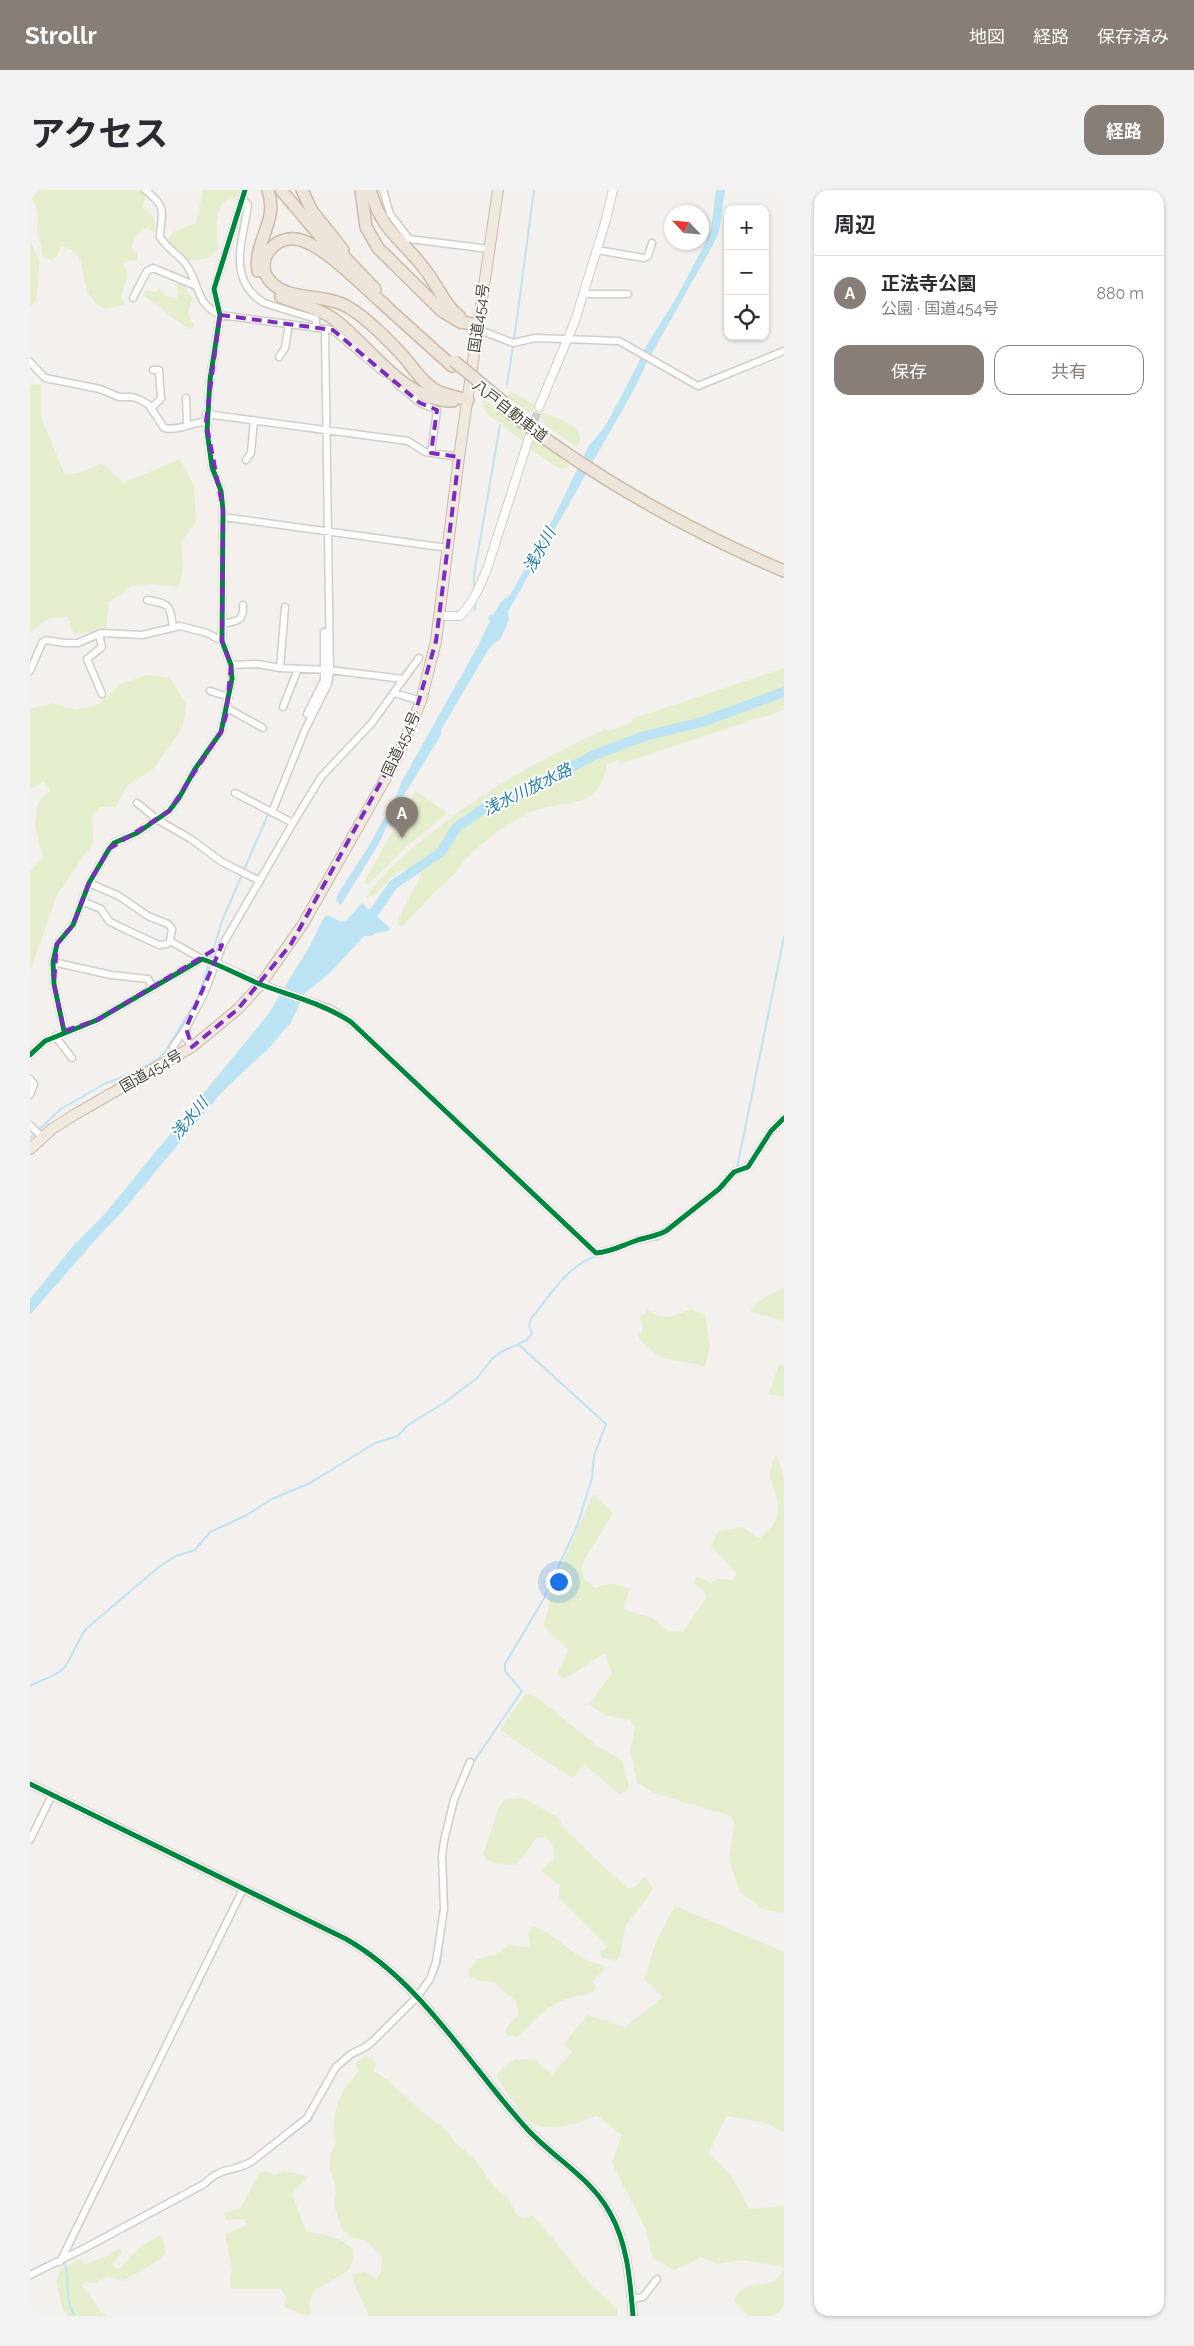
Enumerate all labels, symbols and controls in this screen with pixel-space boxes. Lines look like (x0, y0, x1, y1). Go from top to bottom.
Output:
text: Strollr (25, 21, 97, 50)
text: 地図 (969, 26, 1005, 47)
text: 経路 (1033, 26, 1069, 47)
text: 保存済み (1097, 26, 1169, 47)
button: 経路 (1084, 105, 1164, 155)
text: アクセス (30, 113, 168, 154)
north arrow (664, 205, 709, 250)
map controls (724, 205, 769, 340)
button: + (724, 205, 769, 250)
text: 周辺 (834, 212, 876, 237)
button: − (724, 250, 769, 295)
text: 正法寺公園 (881, 272, 976, 294)
street label: 国道454号 (465, 282, 493, 354)
text: A (845, 284, 855, 303)
text: 880 m (1096, 284, 1144, 303)
button: locate (724, 295, 769, 340)
text: 公園 · 国道454号 (881, 299, 998, 318)
button: 保存 (834, 345, 984, 395)
button: 共有 (994, 345, 1144, 395)
street label: 八戸自動車道 (469, 376, 551, 446)
water label: 浅水川 (519, 523, 560, 576)
street label: 国道454号 (378, 709, 424, 779)
water label: 浅水川放水路 (480, 759, 576, 819)
pin: A (386, 797, 418, 838)
street label: 国道454号 (116, 1046, 186, 1096)
water label: 浅水川 (167, 1092, 213, 1143)
your location (546, 1569, 572, 1595)

